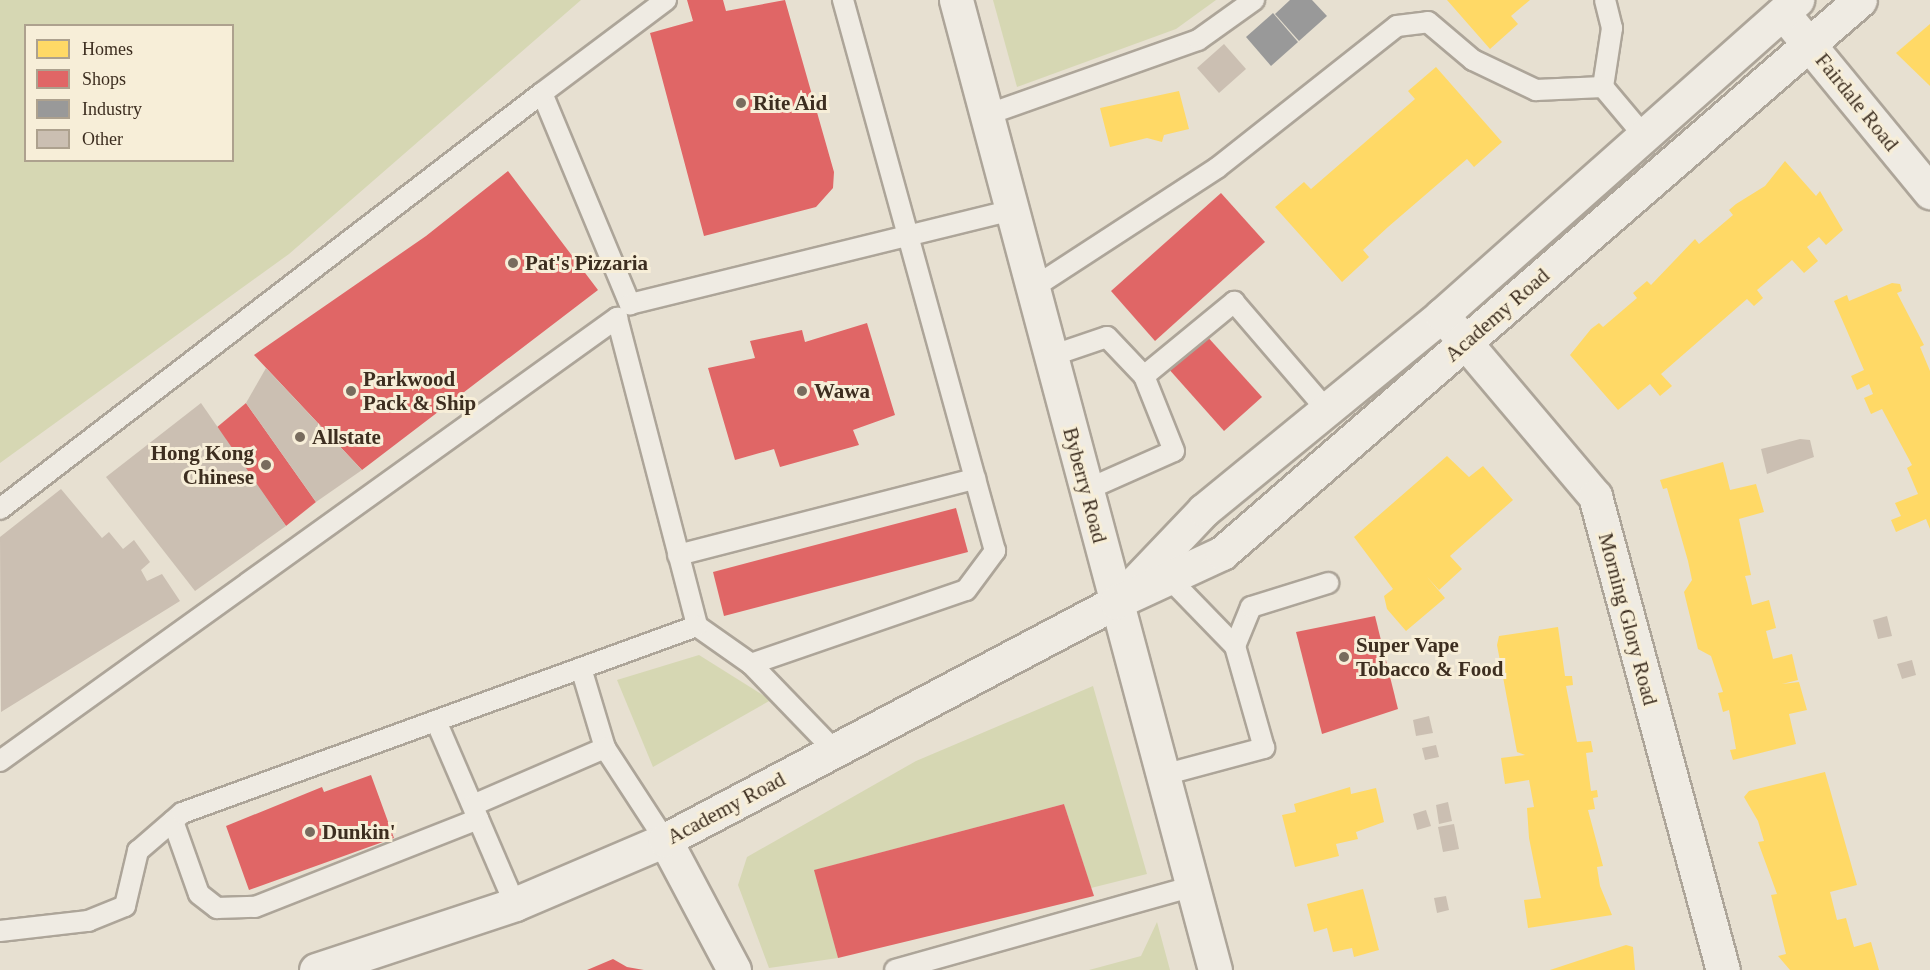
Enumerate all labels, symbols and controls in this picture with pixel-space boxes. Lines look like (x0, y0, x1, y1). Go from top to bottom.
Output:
legend (24, 24, 234, 162)
text: Homes (82, 39, 133, 59)
street label: Fairdale Road (1810, 48, 1904, 156)
text: Shops (82, 69, 126, 89)
place label: Rite Aid (753, 90, 828, 116)
marker: Rite Aid (734, 96, 748, 110)
text: Industry (82, 99, 142, 119)
text: Other (82, 129, 123, 149)
place label: Pat's Pizzaria (525, 250, 648, 276)
marker: Pat's Pizzaria (506, 256, 520, 270)
street label: Academy Road (1440, 263, 1554, 367)
place label: Parkwood Pack & Ship (363, 366, 476, 416)
place label: Wawa (814, 378, 870, 404)
marker: Parkwood Pack & Ship (344, 384, 358, 398)
marker: Wawa (795, 384, 809, 398)
place label: Allstate (312, 424, 381, 450)
street label: Byberry Road (1058, 425, 1112, 545)
marker: Allstate (293, 430, 307, 444)
place label: Hong Kong Chinese (151, 440, 254, 490)
marker: Hong Kong Chinese (259, 458, 273, 472)
street label: Morning Glory Road (1593, 530, 1663, 708)
place label: Super Vape Tobacco & Food (1356, 632, 1503, 682)
marker: Super Vape Tobacco & Food (1337, 650, 1351, 664)
street label: Academy Road (663, 766, 789, 850)
place label: Dunkin' (322, 819, 396, 845)
marker: Dunkin' (303, 825, 317, 839)

